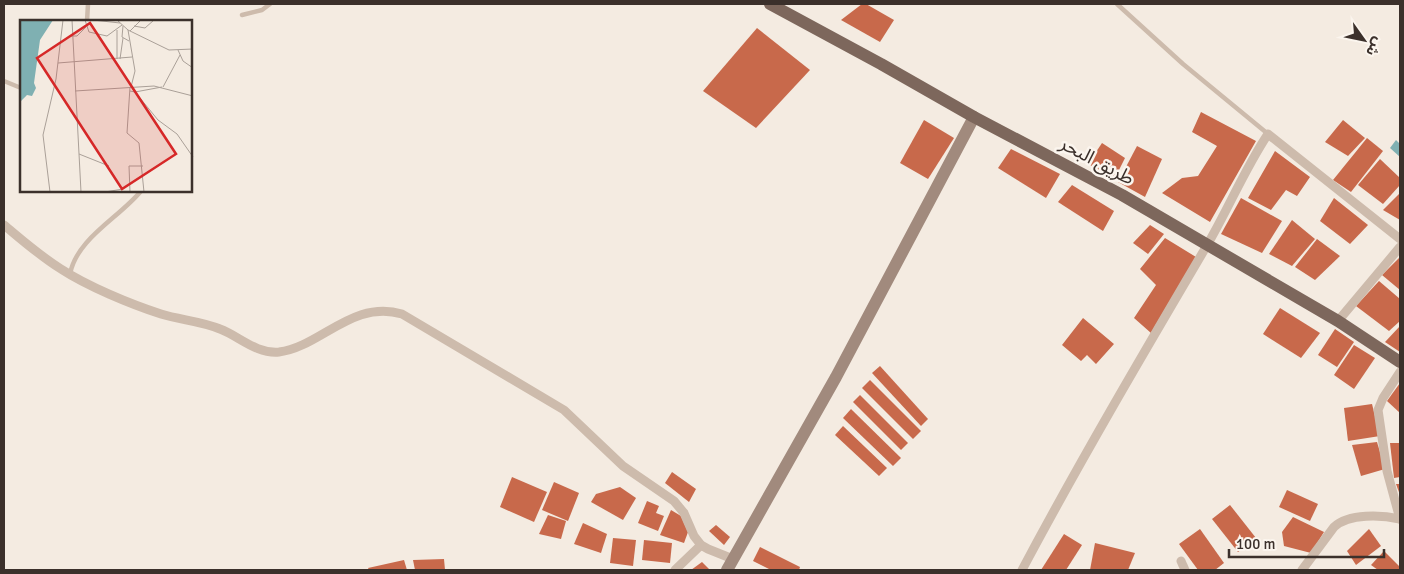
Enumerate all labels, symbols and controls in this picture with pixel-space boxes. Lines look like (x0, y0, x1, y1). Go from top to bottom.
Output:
north arrow (1339, 15, 1389, 65)
inset map (20, 20, 192, 192)
text: ش (1362, 34, 1387, 59)
street label: طريق البحر (1055, 131, 1138, 191)
scale bar (1229, 526, 1384, 558)
text: 100 m (1236, 535, 1276, 553)

